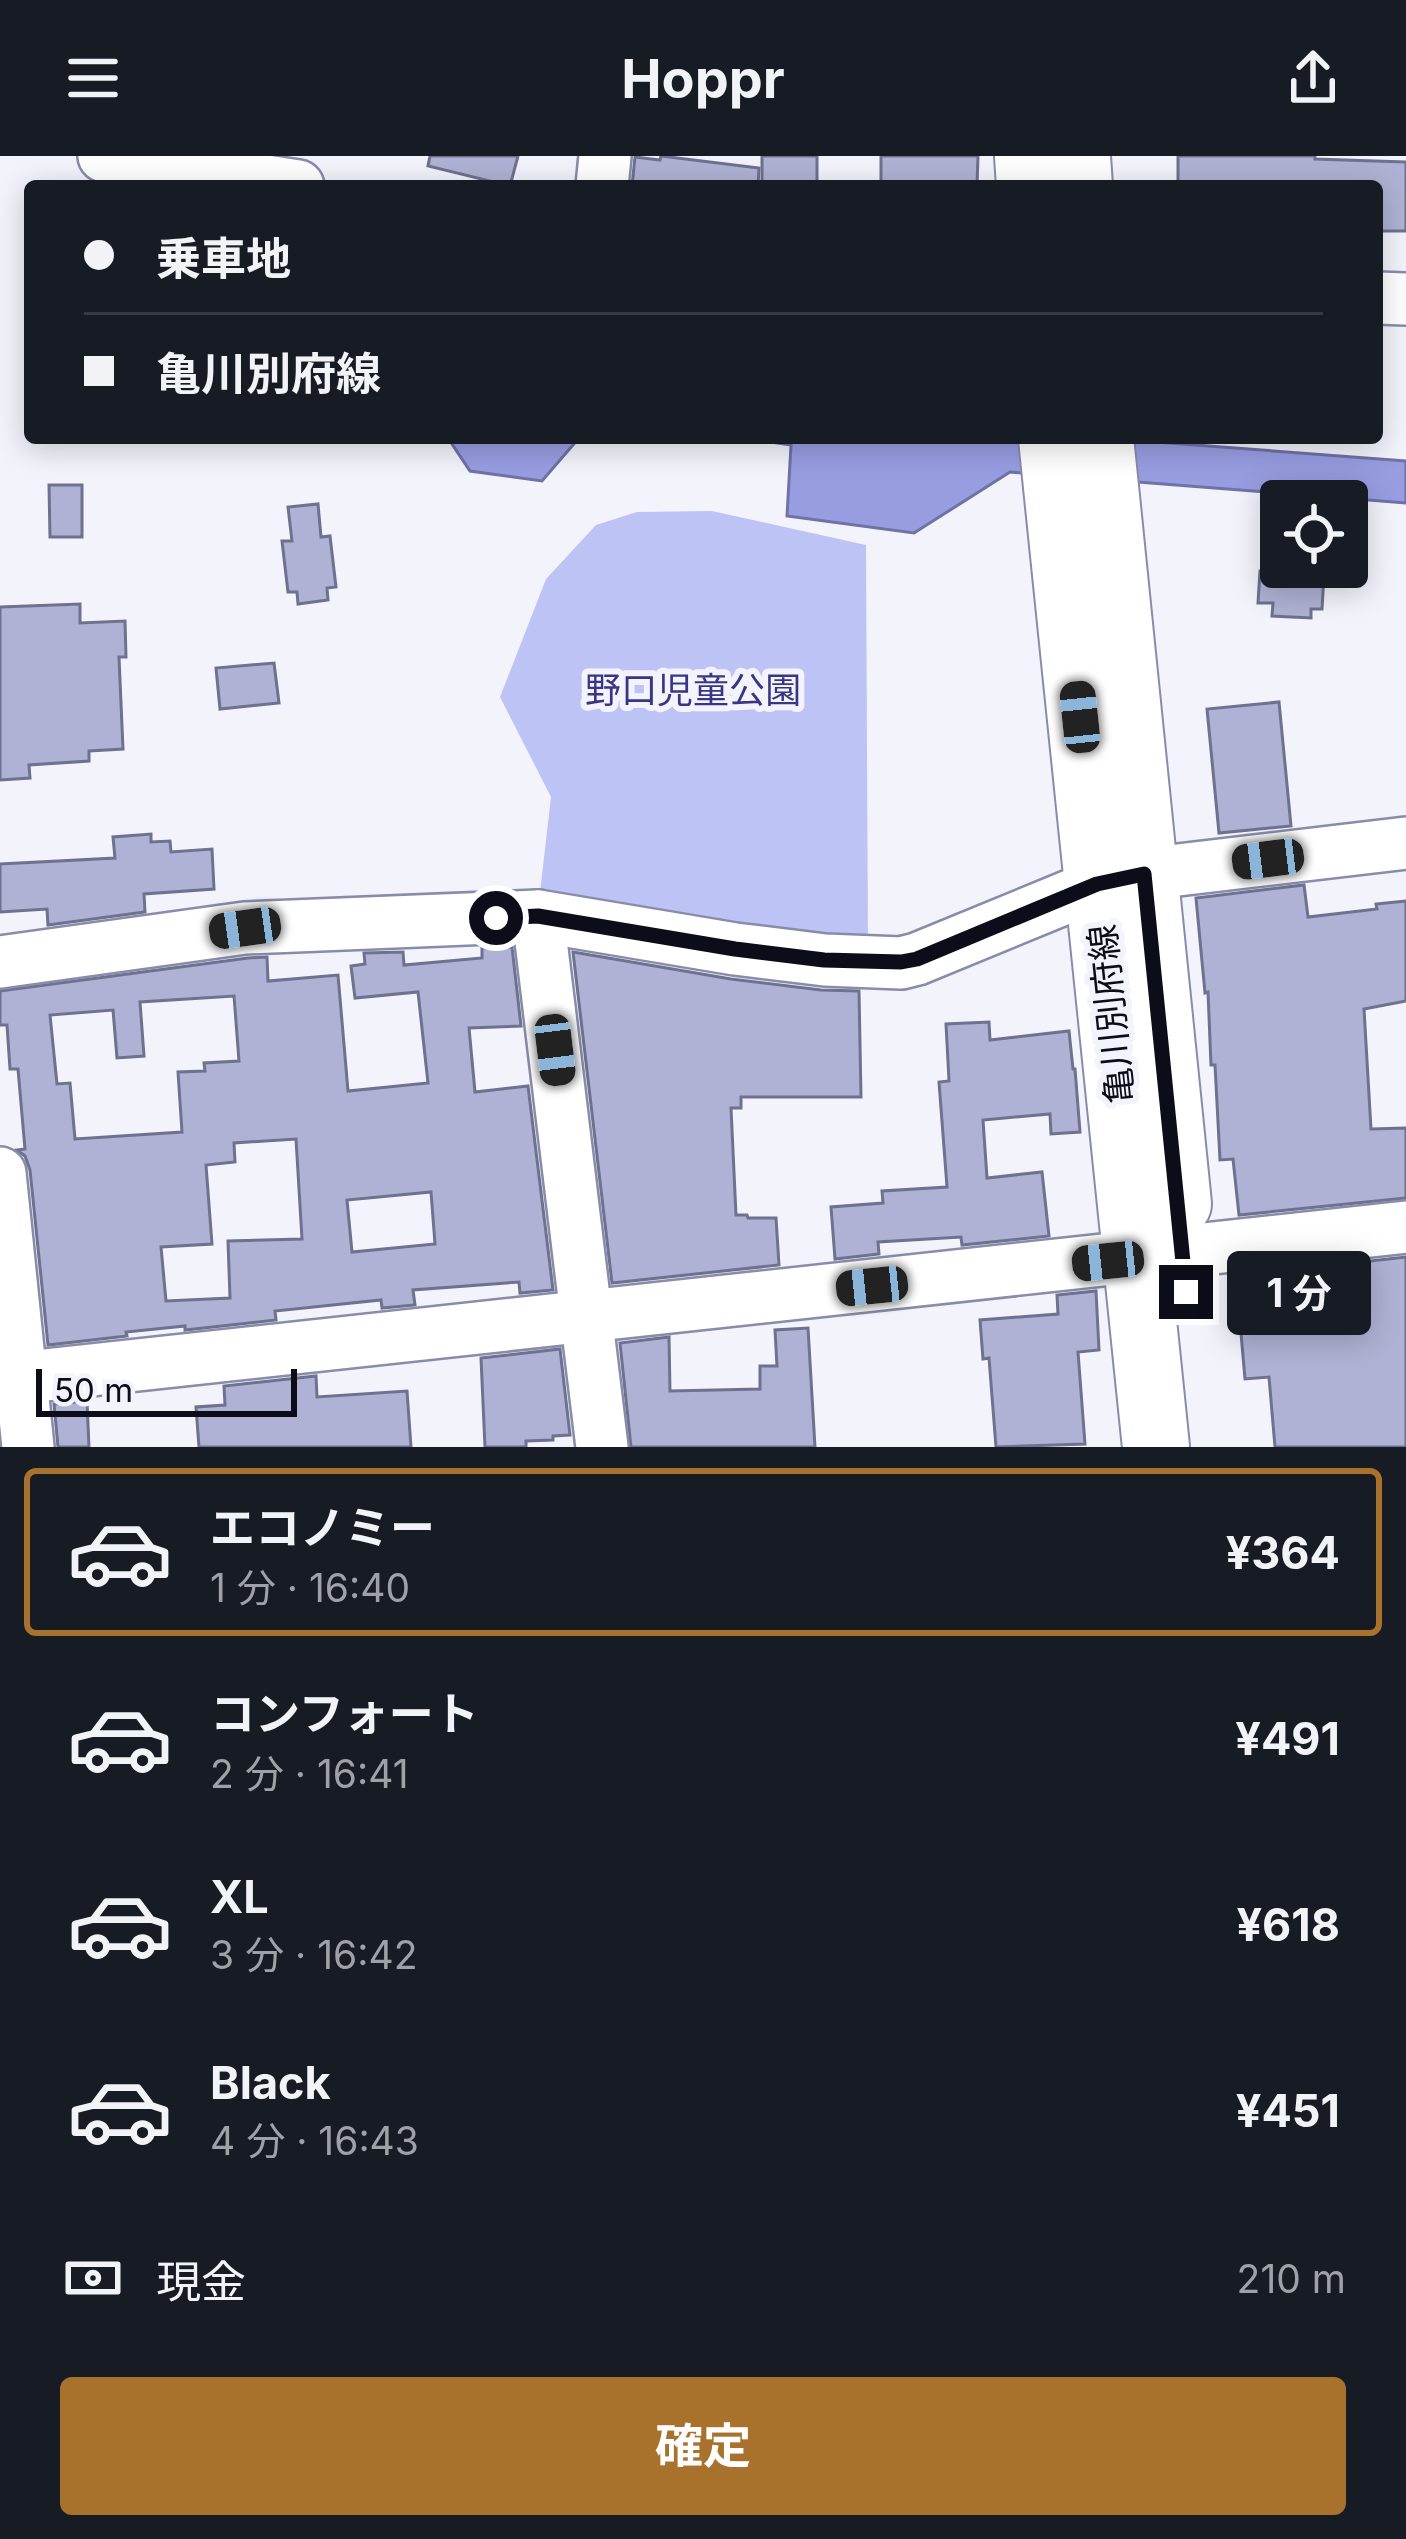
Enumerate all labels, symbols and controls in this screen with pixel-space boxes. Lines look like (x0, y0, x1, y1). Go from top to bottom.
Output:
icon: menu (60, 45, 126, 111)
icon: share (1280, 45, 1346, 111)
text: Hoppr (621, 46, 785, 111)
text: 乗車地 (156, 231, 291, 286)
text: 亀川別府線 (156, 346, 381, 401)
map controls (1260, 480, 1368, 588)
button: locate (1260, 480, 1368, 588)
park label: 野口児童公園 (585, 668, 801, 712)
car (1058, 679, 1102, 755)
car (1230, 837, 1306, 881)
route start (469, 891, 523, 945)
car (207, 905, 283, 951)
street label: 亀川別府線 (1080, 922, 1142, 1106)
car (533, 1012, 577, 1088)
car (1070, 1239, 1146, 1283)
callout: 1 分 (1228, 1250, 1372, 1334)
car (834, 1264, 910, 1308)
route end (1159, 1265, 1213, 1319)
text: 1 分 (1266, 1269, 1332, 1316)
scale bar (36, 1363, 297, 1416)
text: 50 m (54, 1370, 133, 1410)
icon: car (66, 1498, 174, 1606)
text: エコノミー (210, 1500, 435, 1555)
text: ¥364 (1226, 1525, 1340, 1580)
text: 1 分 · 16:40 (210, 1564, 410, 1611)
icon: car (66, 1684, 174, 1792)
text: コンフォート (210, 1686, 479, 1741)
text: ¥491 (1235, 1711, 1340, 1766)
text: 2 分 · 16:41 (210, 1750, 409, 1797)
text: XL (210, 1869, 269, 1924)
icon: car (66, 1870, 174, 1978)
text: ¥618 (1236, 1897, 1340, 1952)
text: 3 分 · 16:42 (210, 1931, 418, 1978)
text: Black (210, 2055, 331, 2110)
icon: car (66, 2056, 174, 2164)
text: ¥451 (1236, 2083, 1340, 2138)
text: 4 分 · 16:43 (210, 2117, 419, 2164)
icon: cash (60, 2245, 126, 2311)
text: 現金 (156, 2254, 246, 2309)
text: 210 m (1237, 2255, 1346, 2302)
button: 確定 (60, 2377, 1346, 2515)

